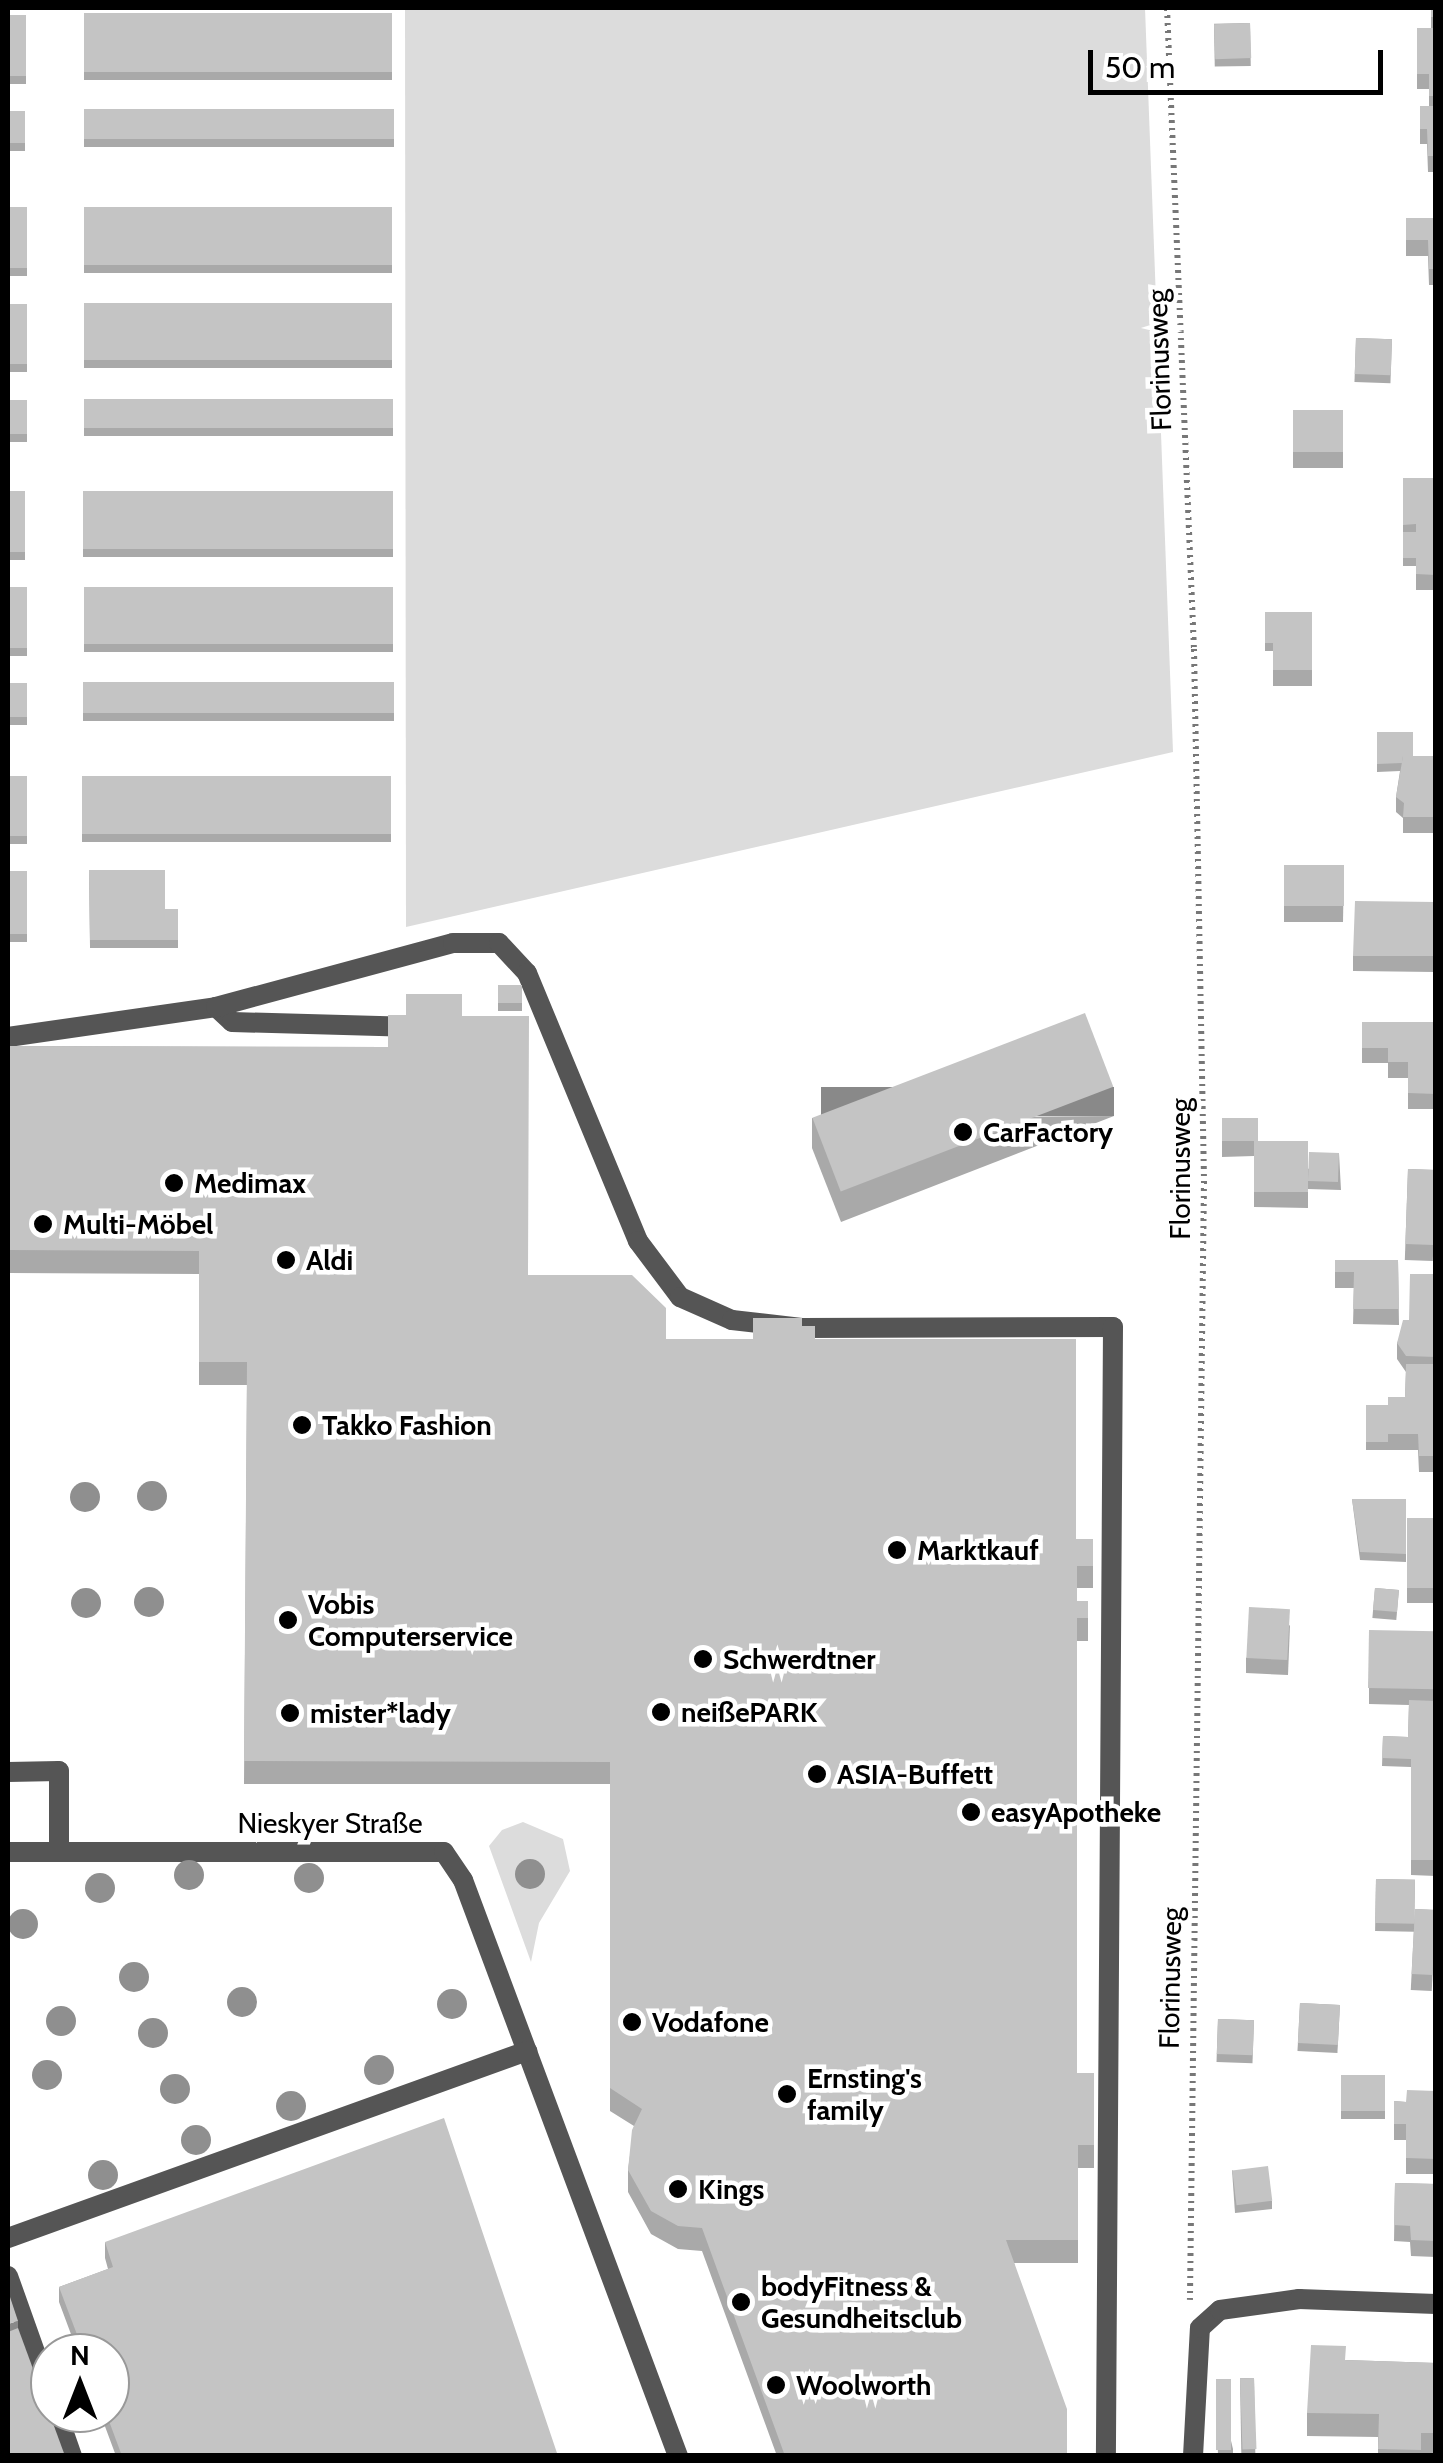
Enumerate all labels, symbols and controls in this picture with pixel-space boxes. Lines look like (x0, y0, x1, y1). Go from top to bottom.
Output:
scale bar (1093, 30, 1388, 92)
text: 50 m (1105, 49, 1175, 86)
street label: Florinusweg (1140, 289, 1178, 431)
street label: Florinusweg (1163, 1098, 1197, 1240)
place label: CarFactory (983, 1115, 1113, 1149)
marker: CarFactory (952, 1121, 974, 1143)
place label: Medimax (194, 1166, 306, 1200)
marker: Medimax (163, 1172, 185, 1194)
place label: Multi-Möbel (63, 1207, 213, 1241)
marker: Multi-Möbel (32, 1213, 54, 1235)
place label: Aldi (306, 1243, 353, 1277)
marker: Aldi (275, 1249, 297, 1271)
place label: Takko Fashion (322, 1408, 492, 1442)
marker: Takko Fashion (291, 1414, 313, 1436)
place label: Marktkauf (917, 1533, 1039, 1567)
marker: Marktkauf (886, 1539, 908, 1561)
place label: Vobis Computerservice (308, 1587, 513, 1653)
marker: Vobis Computerservice (277, 1609, 299, 1631)
place label: Schwerdtner (723, 1642, 875, 1676)
marker: Schwerdtner (692, 1648, 714, 1670)
place label: neißePARK (681, 1695, 817, 1729)
place label: mister*lady (310, 1696, 451, 1730)
marker: neißePARK (650, 1701, 672, 1723)
marker: mister*lady (279, 1702, 301, 1724)
place label: ASIA-Buffett (837, 1757, 993, 1791)
marker: ASIA-Buffett (806, 1763, 828, 1785)
place label: easyApotheke (991, 1795, 1161, 1829)
marker: easyApotheke (960, 1801, 982, 1823)
street label: Nieskyer Straße (237, 1806, 423, 1840)
street label: Florinusweg (1152, 1907, 1188, 2049)
place label: Vodafone (652, 2005, 769, 2039)
marker: Vodafone (621, 2011, 643, 2033)
place label: Ernsting's family (807, 2061, 922, 2127)
marker: Ernsting's family (776, 2083, 798, 2105)
place label: Kings (698, 2172, 764, 2206)
marker: Kings (667, 2178, 689, 2200)
place label: bodyFitness & Gesundheitsclub (761, 2269, 962, 2335)
marker: bodyFitness & Gesundheitsclub (730, 2291, 752, 2313)
north arrow (30, 2333, 130, 2433)
text: N (70, 2338, 90, 2372)
place label: Woolworth (796, 2368, 931, 2402)
marker: Woolworth (765, 2374, 787, 2396)

